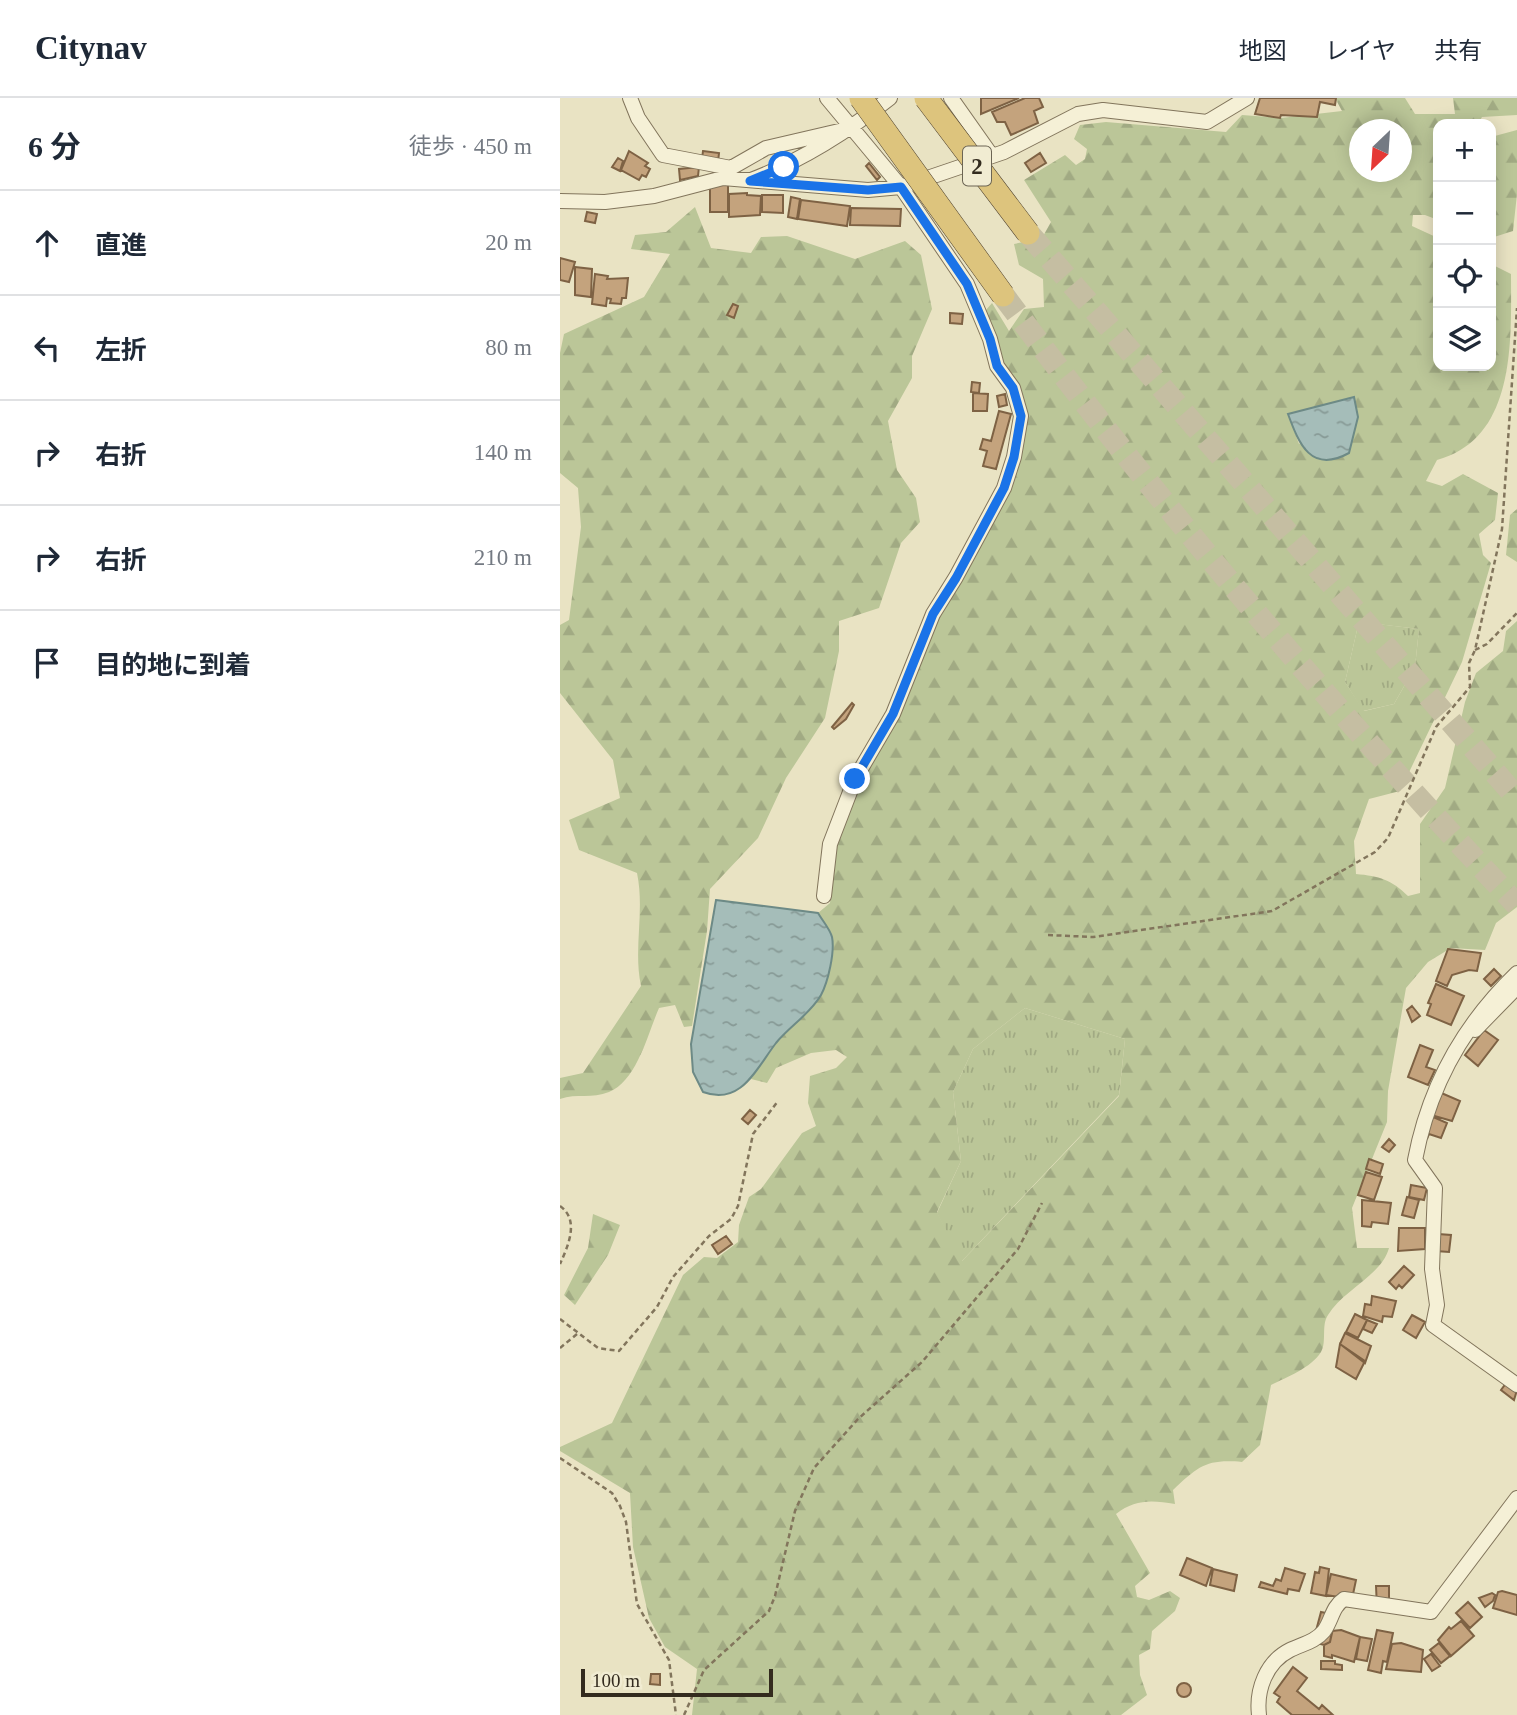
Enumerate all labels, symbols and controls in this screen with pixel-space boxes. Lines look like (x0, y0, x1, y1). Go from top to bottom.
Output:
text: Citynav (35, 30, 147, 66)
text: 地図 (1239, 38, 1287, 64)
text: レイヤ (1325, 38, 1396, 64)
text: 共有 (1434, 38, 1482, 64)
north arrow (1349, 119, 1412, 182)
map controls (1433, 119, 1496, 371)
button: + (1433, 119, 1496, 182)
text: 6 分 (28, 130, 81, 163)
text: 徒歩 · 450 m (409, 134, 532, 159)
road number: 2 (963, 146, 991, 186)
route start (768, 151, 799, 182)
button: − (1433, 182, 1496, 245)
icon: ahead (28, 224, 66, 262)
text: 20 m (485, 230, 532, 255)
text: 直進 (95, 231, 147, 260)
button: locate (1433, 245, 1496, 308)
button: layers (1433, 308, 1496, 371)
icon: left (28, 329, 66, 367)
text: 80 m (485, 335, 532, 360)
text: 左折 (95, 336, 147, 365)
icon: right (28, 434, 66, 472)
text: 140 m (474, 440, 532, 465)
text: 右折 (95, 441, 147, 470)
icon: right (28, 539, 66, 577)
text: 210 m (474, 545, 532, 570)
text: 右折 (95, 546, 147, 575)
icon: arrive (28, 644, 66, 682)
text: 目的地に到着 (95, 651, 251, 680)
route end (839, 763, 870, 794)
scale bar (581, 1666, 774, 1698)
text: 100 m (592, 1670, 640, 1691)

